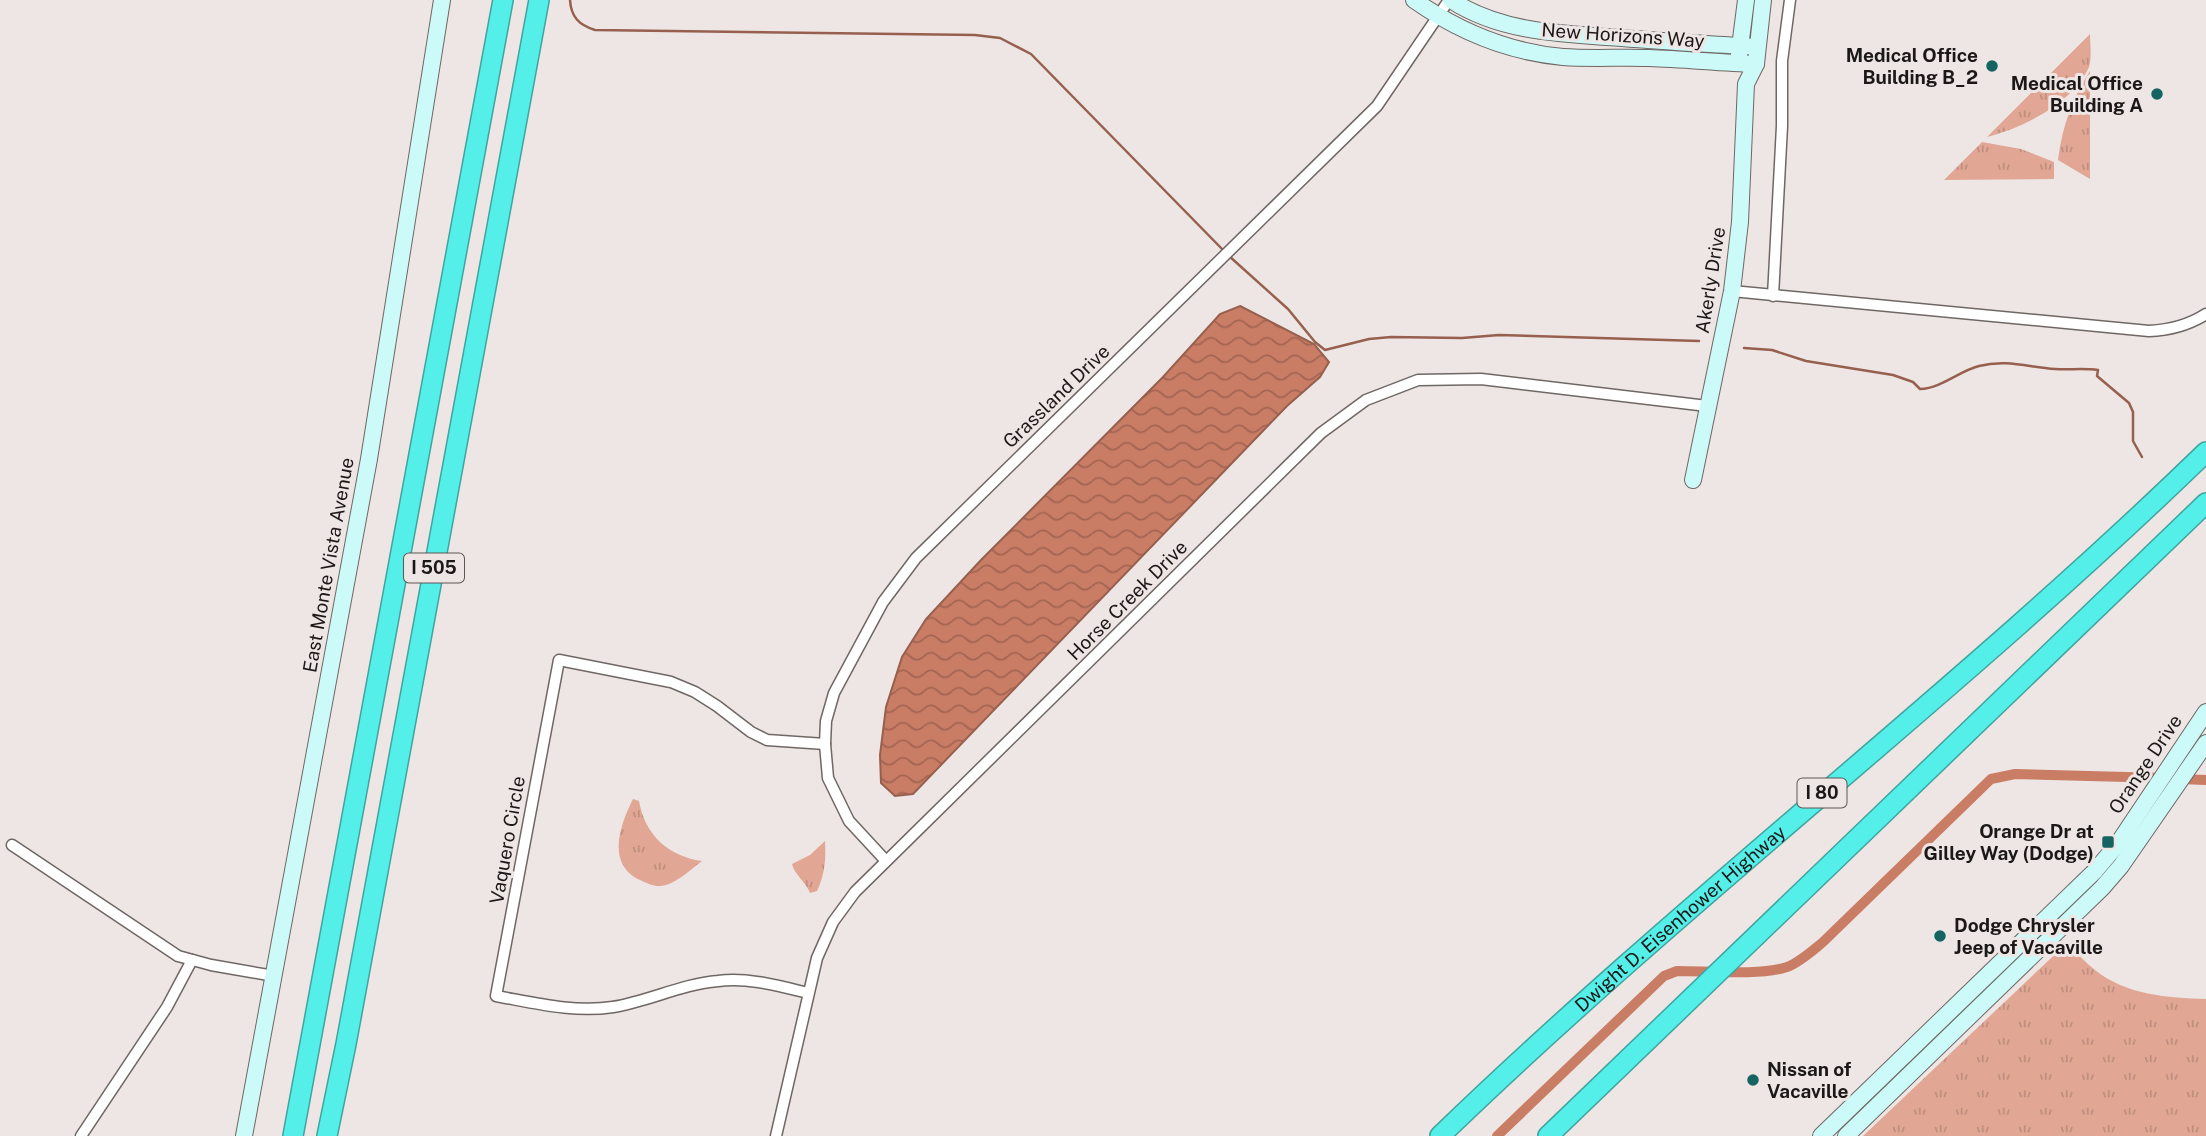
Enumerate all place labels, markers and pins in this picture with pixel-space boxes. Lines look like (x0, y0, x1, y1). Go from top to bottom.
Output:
place label: Medical Office Building B_2 (1846, 44, 1978, 88)
marker: Medical Office Building B_2 (1984, 58, 2000, 74)
place label: Medical Office Building A (2011, 72, 2143, 116)
marker: Medical Office Building A (2149, 86, 2165, 102)
place label: Orange Dr at Gilley Way (Dodge) (1924, 820, 2094, 864)
marker: Orange Dr at Gilley Way (Dodge) (2100, 834, 2116, 850)
place label: Dodge Chrysler Jeep of Vacaville (1954, 914, 2103, 958)
marker: Dodge Chrysler Jeep of Vacaville (1932, 928, 1948, 944)
place label: Nissan of Vacaville (1767, 1058, 1852, 1102)
marker: Nissan of Vacaville (1745, 1072, 1761, 1088)

